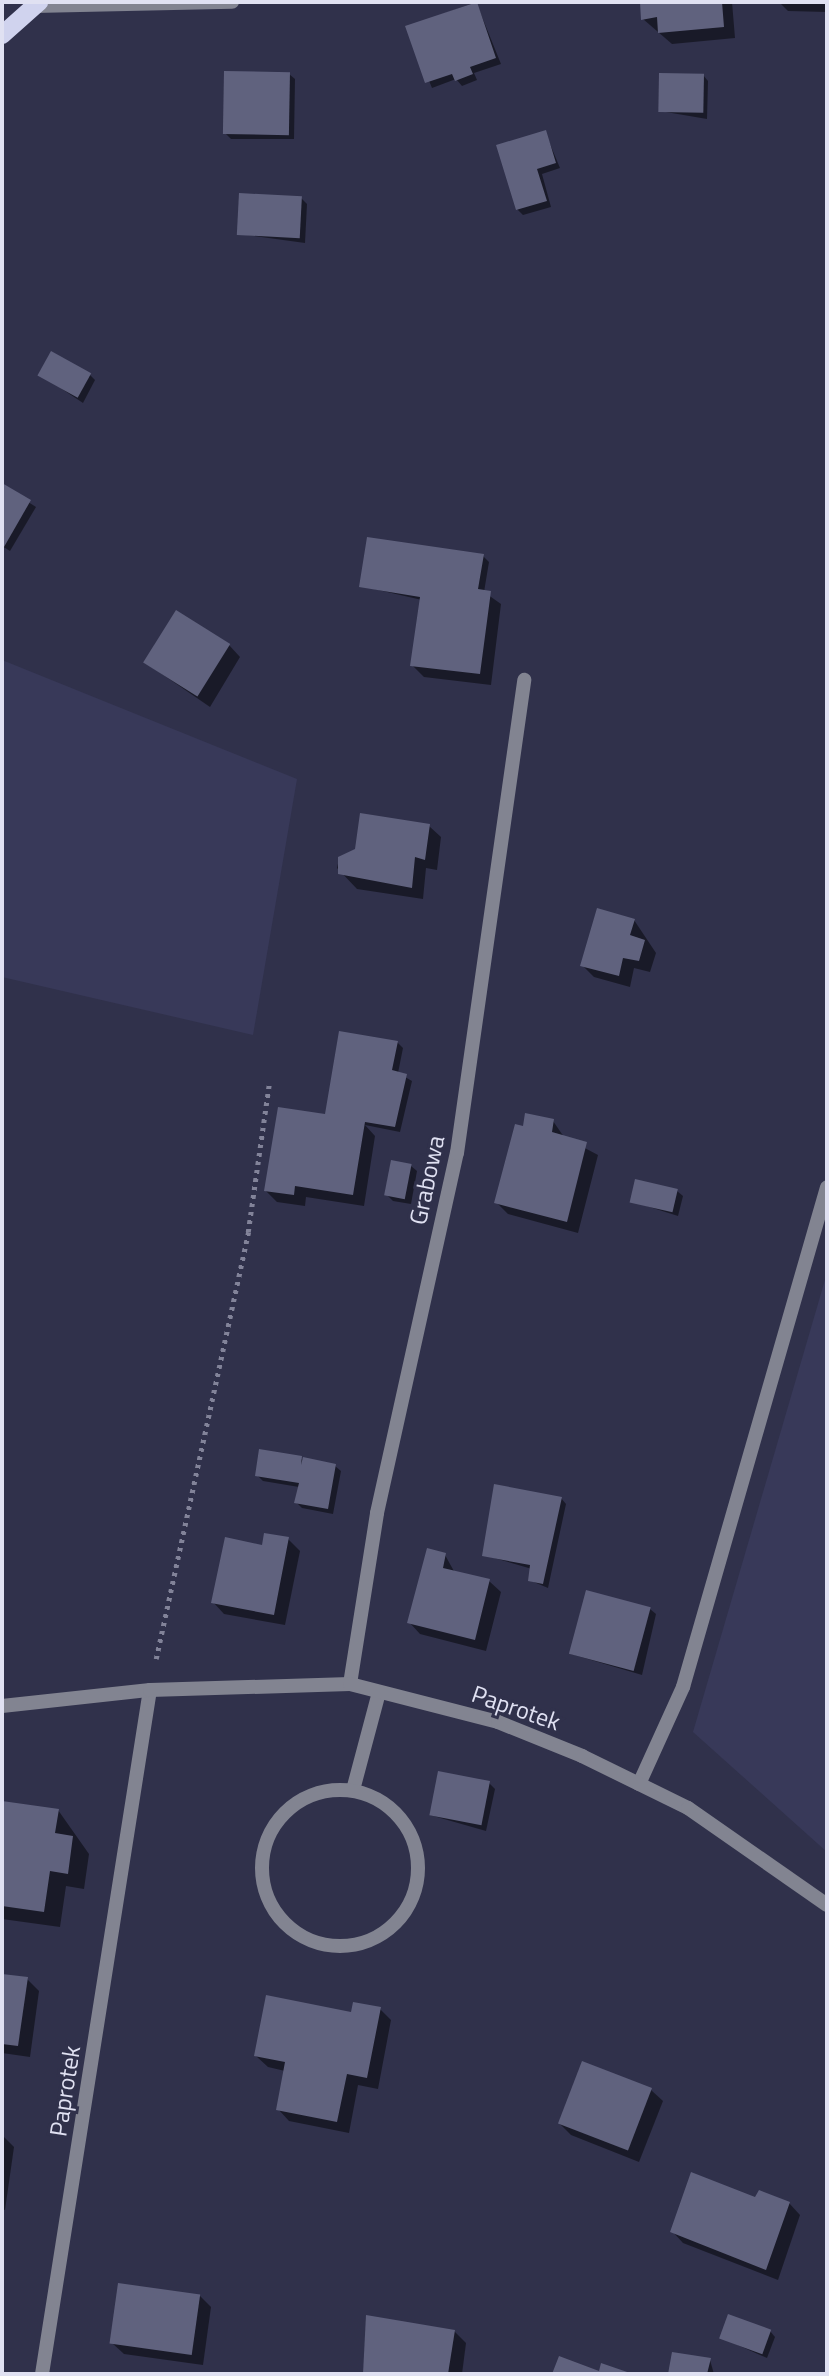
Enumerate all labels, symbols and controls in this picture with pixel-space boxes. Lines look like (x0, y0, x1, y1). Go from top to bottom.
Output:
street label: Grabowa (404, 1133, 450, 1227)
street label: Paprotek (468, 1679, 564, 1737)
street label: Paprotek (44, 2044, 86, 2138)

